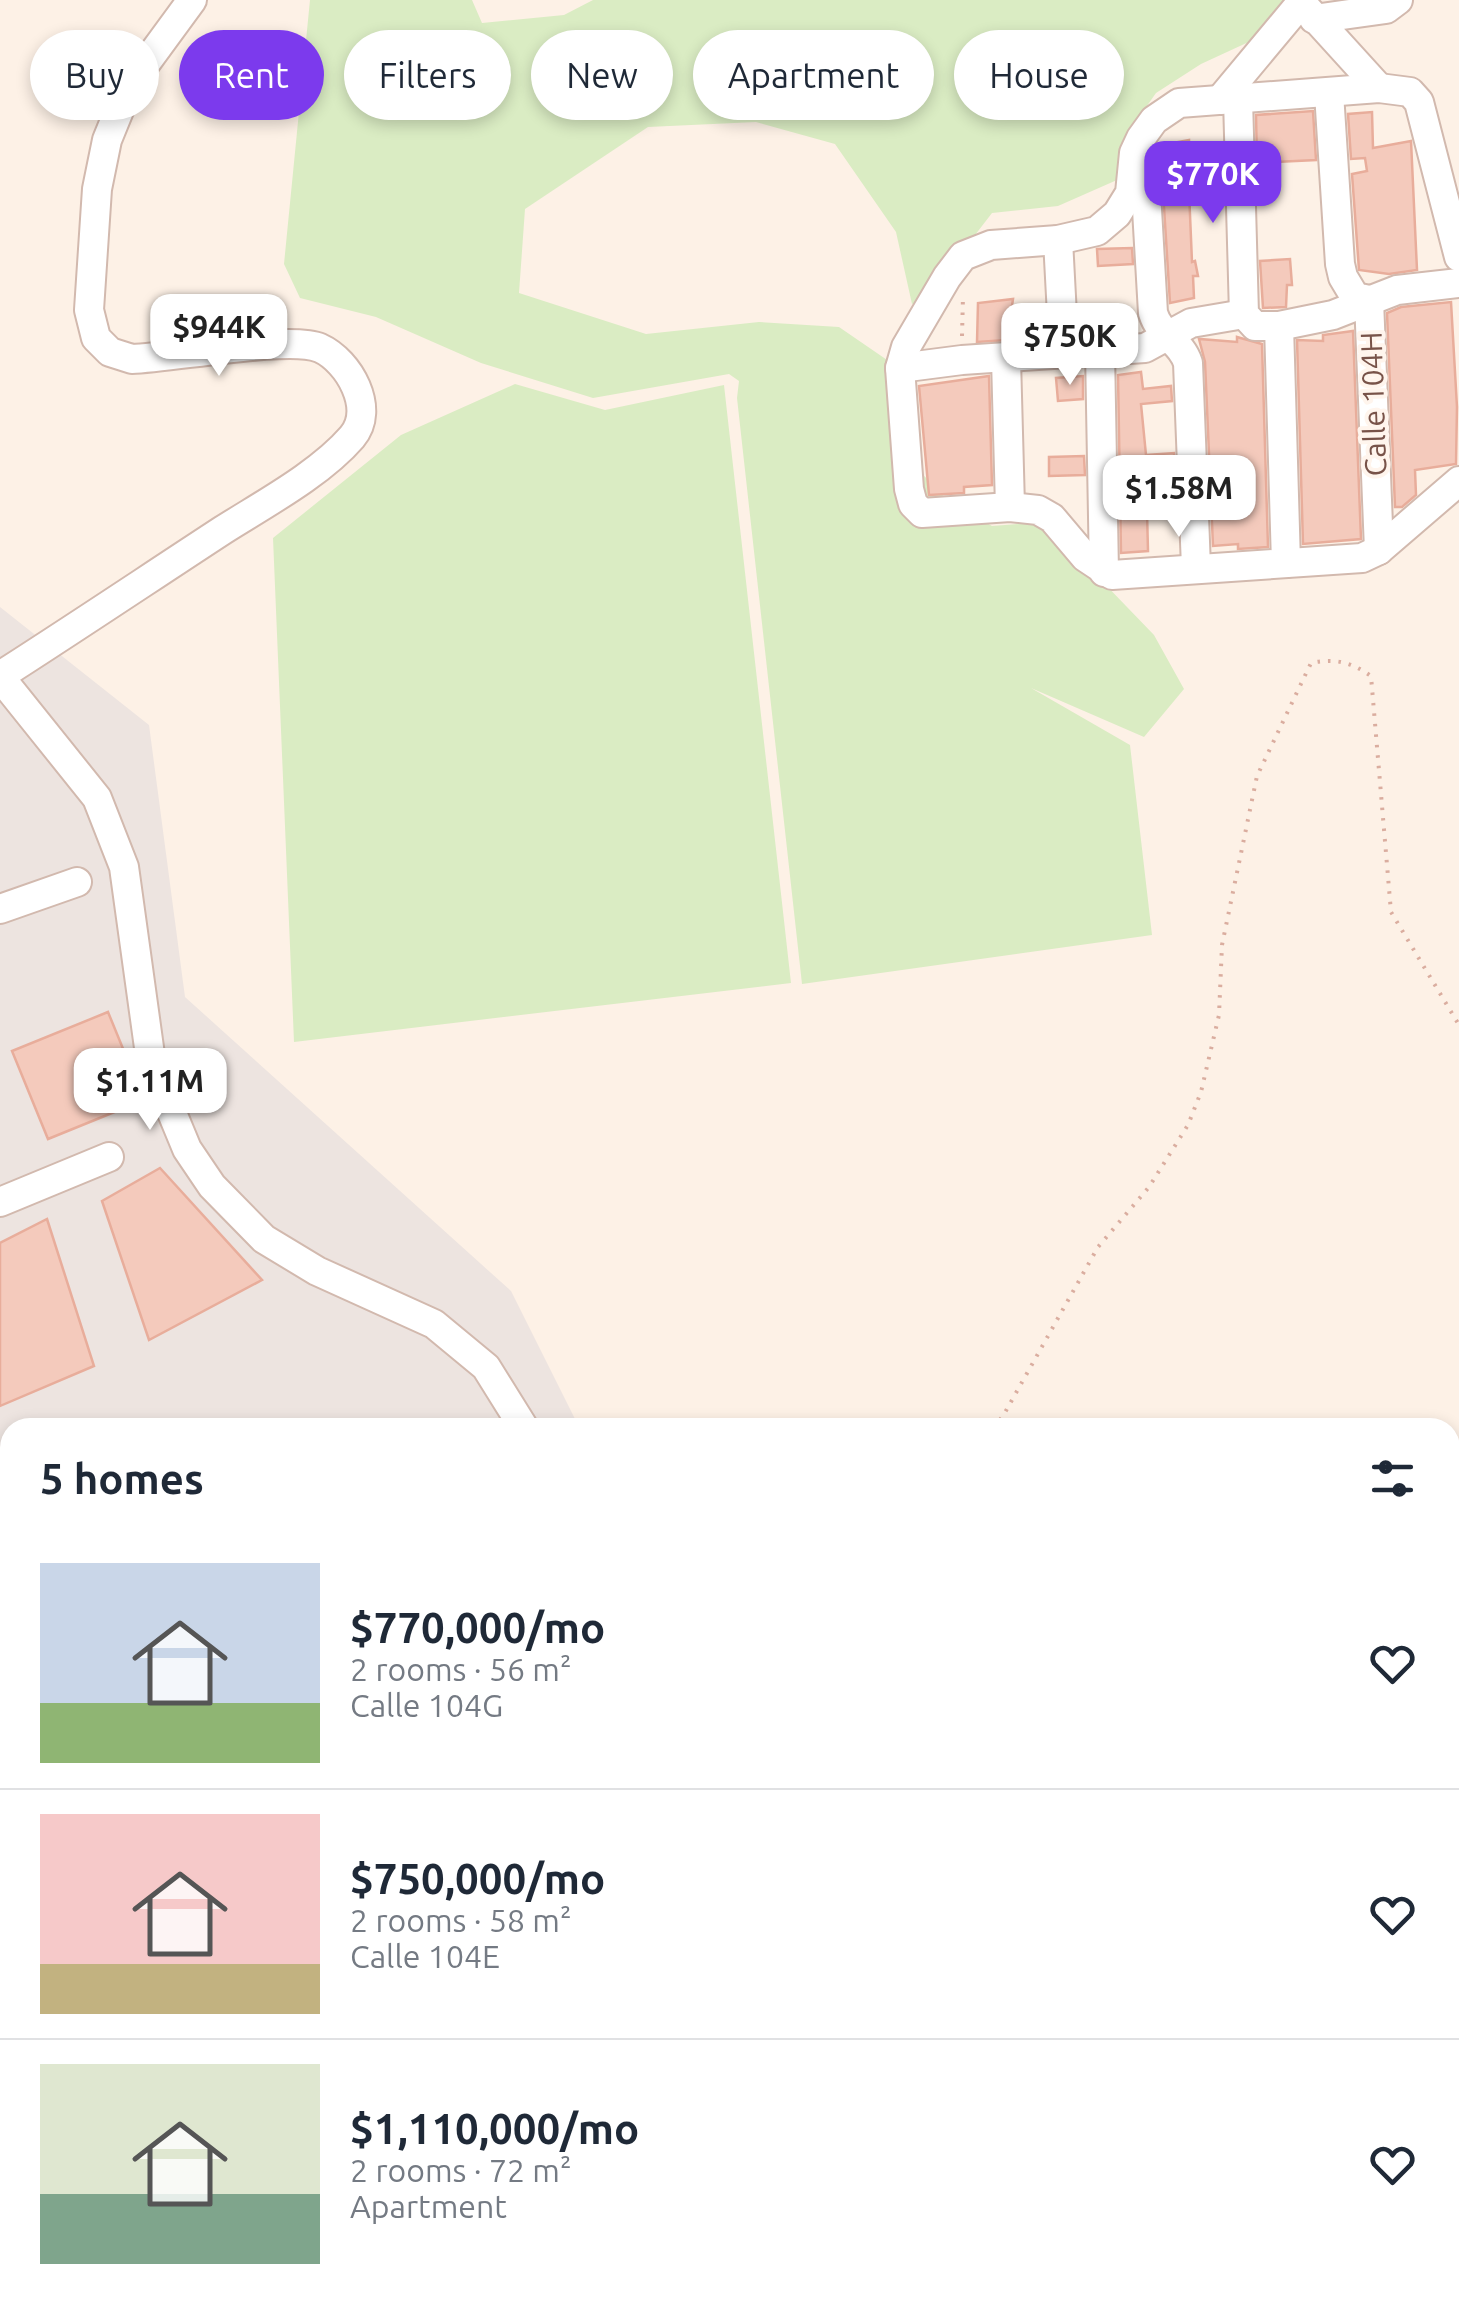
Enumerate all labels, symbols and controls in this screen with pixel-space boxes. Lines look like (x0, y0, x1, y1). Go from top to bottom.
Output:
chip: Buy (30, 30, 159, 120)
chip: Rent (179, 30, 324, 120)
chip: Filters (344, 30, 511, 120)
chip: New (531, 30, 673, 120)
chip: Apartment (693, 30, 934, 120)
chip: House (954, 30, 1124, 120)
pin: $770K (1143, 141, 1283, 226)
text: $770K (1166, 155, 1260, 191)
pin: $944K (149, 294, 289, 379)
pin: $750K (1000, 303, 1140, 388)
text: $944K (172, 308, 266, 344)
text: $750K (1023, 317, 1117, 353)
street label: Calle 104H (1353, 331, 1393, 477)
pin: $1.58M (1098, 455, 1260, 540)
text: $1.58M (1125, 469, 1233, 505)
pin: $1.11M (69, 1048, 231, 1133)
text: $1.11M (96, 1062, 204, 1098)
icon: filters (1365, 1451, 1420, 1506)
text: 5 homes (40, 1455, 204, 1502)
icon: home (120, 1603, 240, 1723)
text: $770,000/mo (350, 1604, 605, 1651)
icon: heart (1365, 1636, 1420, 1691)
text: 2 rooms · 56 m² (350, 1651, 571, 1687)
text: Calle 104G (350, 1687, 503, 1723)
icon: home (120, 1854, 240, 1974)
text: $750,000/mo (350, 1855, 605, 1902)
icon: heart (1365, 1887, 1420, 1942)
text: 2 rooms · 58 m² (350, 1902, 571, 1938)
text: Calle 104E (350, 1938, 500, 1974)
icon: home (120, 2104, 240, 2224)
text: $1,110,000/mo (350, 2105, 639, 2152)
icon: heart (1365, 2137, 1420, 2192)
text: 2 rooms · 72 m² (350, 2152, 571, 2188)
text: Apartment (350, 2188, 507, 2224)

